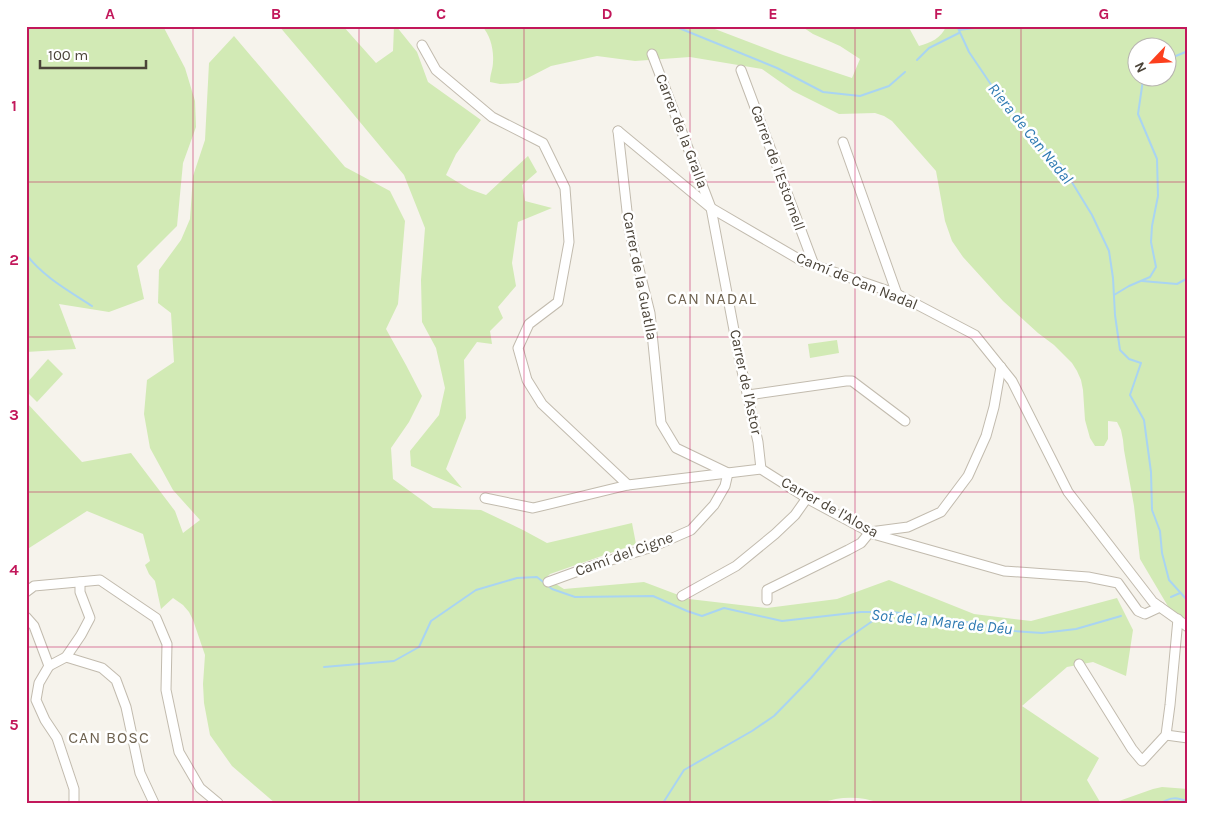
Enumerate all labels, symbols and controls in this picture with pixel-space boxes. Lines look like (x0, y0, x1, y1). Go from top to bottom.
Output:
text: A (105, 4, 115, 23)
text: B (271, 4, 281, 23)
text: C (436, 4, 446, 23)
text: D (602, 4, 613, 23)
text: E (768, 4, 778, 23)
text: F (934, 4, 943, 23)
text: G (1099, 4, 1109, 23)
scale bar (40, 38, 146, 70)
north arrow (1126, 38, 1176, 88)
text: 100 m (48, 46, 88, 64)
text: N (1131, 59, 1150, 75)
street label: Carrer de la Gralla (652, 71, 712, 191)
water label: Riera de Can Nadal (984, 79, 1077, 188)
text: 1 (11, 96, 17, 115)
street label: Carrer de l'Estornell (747, 103, 809, 233)
street label: Carrer de la Guatlla (619, 210, 661, 342)
street label: Camí de Can Nadal (794, 248, 920, 314)
text: 2 (9, 250, 19, 269)
district label: CAN NADAL (667, 289, 757, 308)
street label: Carrer de l'Astor (726, 328, 766, 437)
text: 3 (9, 405, 19, 424)
street label: Carrer de l'Alosa (778, 473, 882, 541)
street label: Camí del Cigne (573, 528, 675, 580)
text: 4 (9, 560, 19, 579)
water label: Sot de la Mare de Déu (870, 605, 1014, 638)
text: 5 (9, 715, 19, 734)
district label: CAN BOSC (68, 728, 150, 747)

